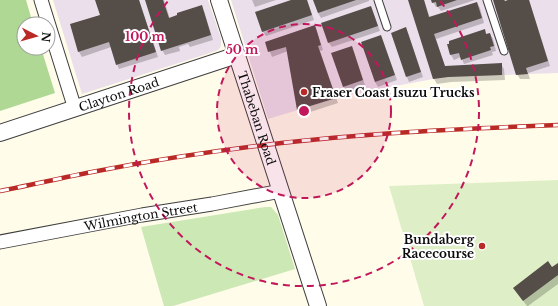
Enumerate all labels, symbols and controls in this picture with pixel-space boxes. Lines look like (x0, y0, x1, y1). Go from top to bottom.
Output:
north arrow (16, 16, 56, 56)
text: 100 m (125, 29, 166, 44)
text: N (38, 31, 53, 44)
text: 50 m (226, 42, 259, 57)
street label: Thabeban Road (235, 69, 279, 167)
street label: Clayton Road (77, 74, 161, 114)
place label: Fraser Coast Isuzu Trucks (312, 85, 475, 100)
marker: Fraser Coast Isuzu Trucks (299, 87, 309, 97)
centre of rings (297, 104, 311, 118)
street label: Wilmington Street (82, 199, 199, 234)
place label: Bundaberg Racecourse (402, 232, 475, 261)
marker: Bundaberg Racecourse (477, 241, 487, 251)

